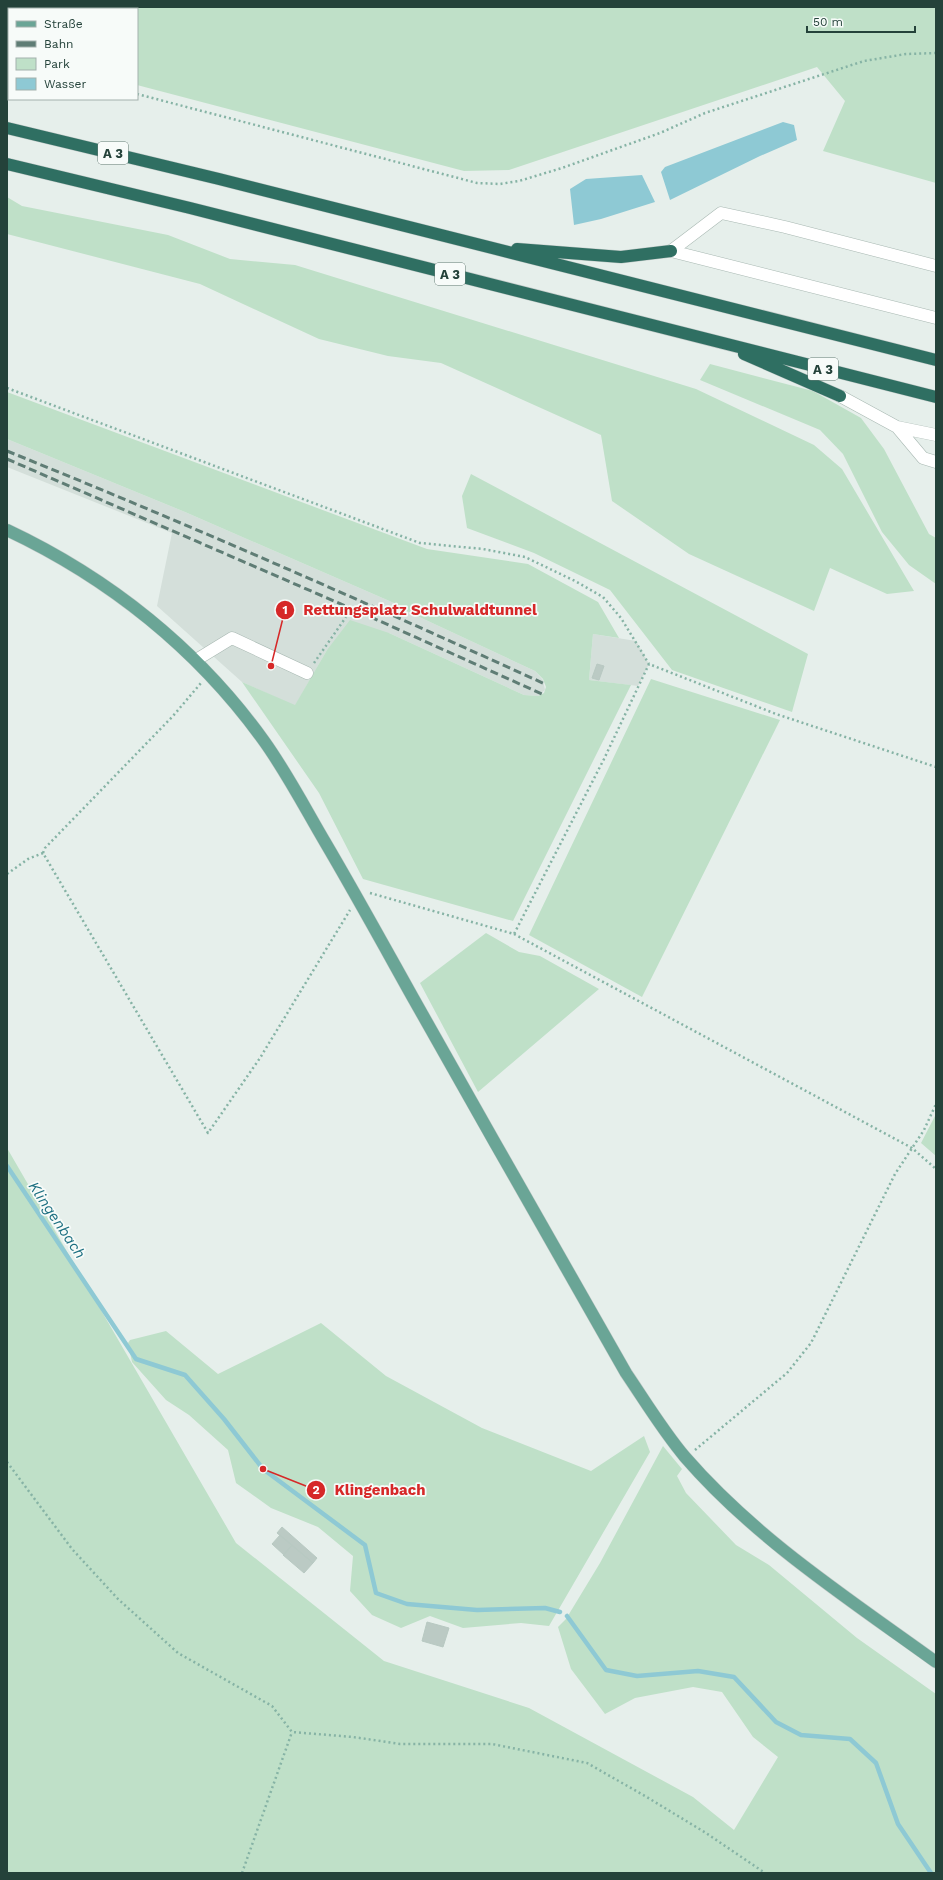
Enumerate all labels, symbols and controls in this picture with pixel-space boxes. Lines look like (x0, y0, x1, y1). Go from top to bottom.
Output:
legend (8, 8, 138, 100)
scale bar (807, 8, 915, 34)
text: 50 m (813, 15, 843, 29)
text: Straße (44, 17, 83, 31)
text: Bahn (44, 37, 73, 51)
text: Park (44, 57, 70, 71)
text: Wasser (44, 77, 86, 91)
road number: A 3 (98, 142, 128, 164)
road number: A 3 (435, 263, 465, 285)
road number: A 3 (808, 358, 838, 380)
callout: Rettungsplatz Schulwaldtunnel (275, 597, 545, 624)
text: Rettungsplatz Schulwaldtunnel (303, 601, 537, 619)
text: 1 (282, 603, 288, 617)
water label: Klingenbach (25, 1178, 89, 1262)
callout: Klingenbach (306, 1477, 433, 1504)
text: Klingenbach (334, 1481, 426, 1499)
text: 2 (312, 1483, 320, 1497)

